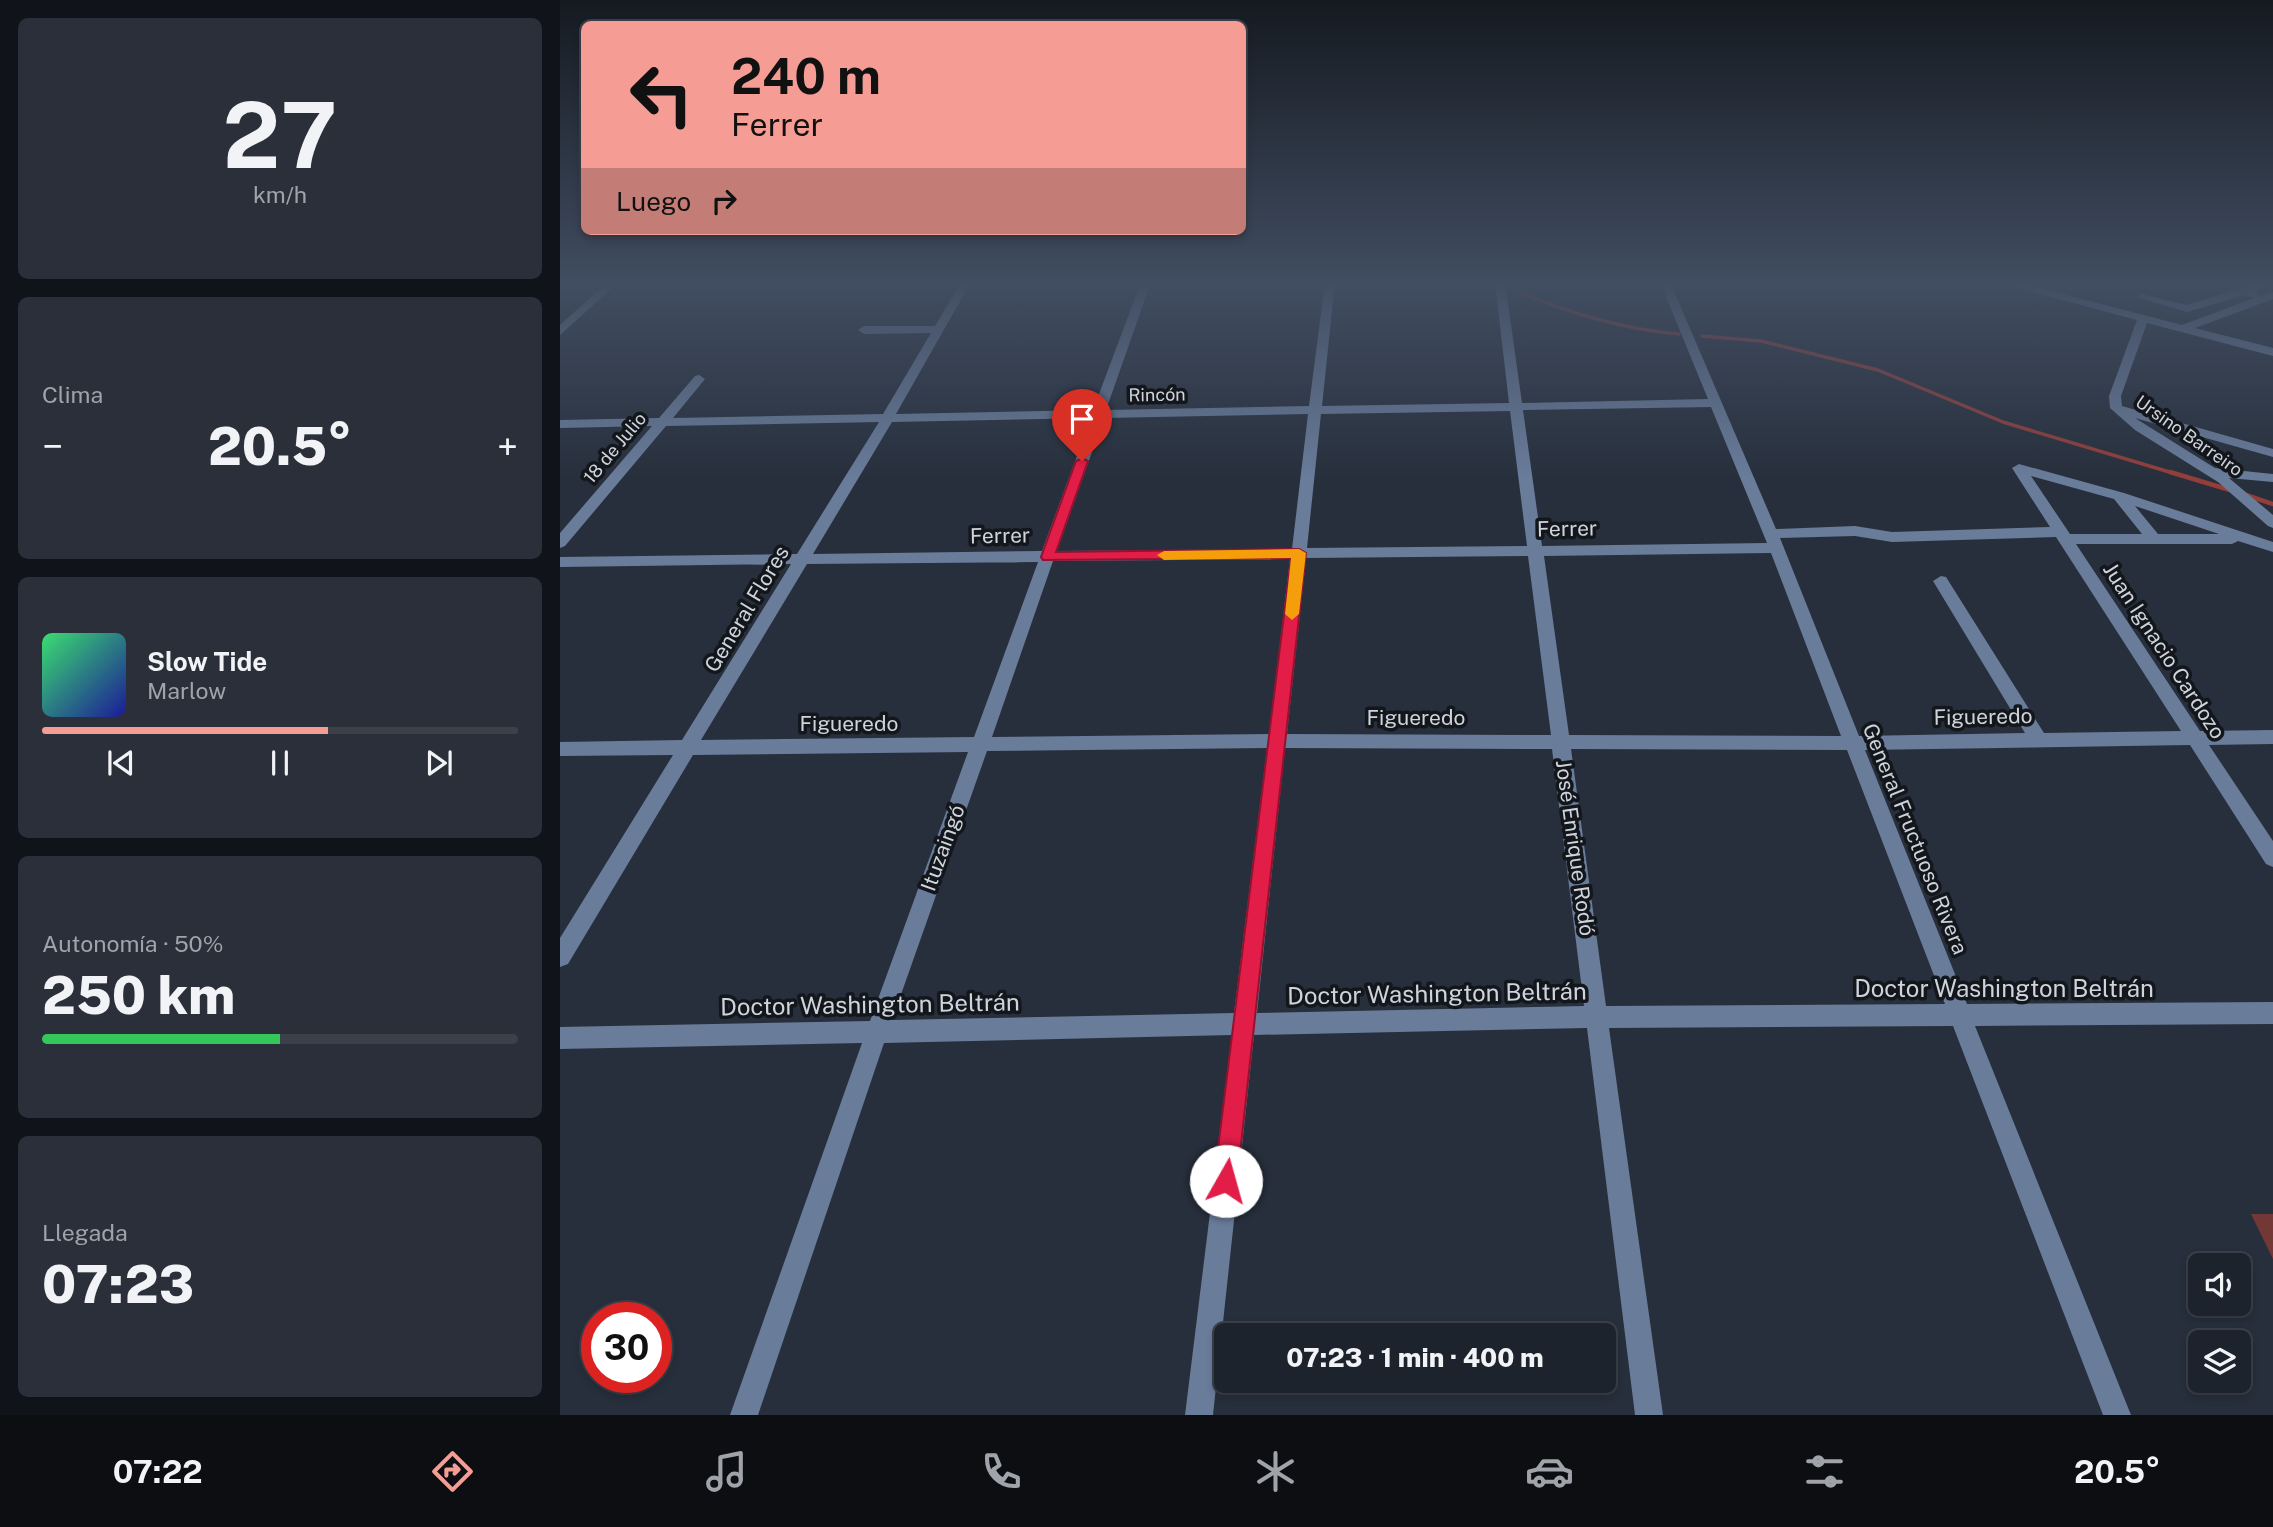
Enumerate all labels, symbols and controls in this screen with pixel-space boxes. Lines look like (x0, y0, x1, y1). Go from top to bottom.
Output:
text: 240 m (731, 47, 881, 105)
icon: left (616, 49, 707, 140)
text: 27 (223, 82, 337, 188)
text: Ferrer (731, 106, 823, 143)
text: km/h (253, 181, 307, 208)
icon: right (705, 182, 743, 220)
text: Luego (616, 186, 691, 217)
text: Clima (42, 381, 103, 408)
street label: Rincón (1128, 384, 1186, 405)
pin (1052, 389, 1112, 461)
street label: Ursino Barreiro (2132, 391, 2247, 480)
icon: arrive (1063, 400, 1101, 438)
street label: 18 de Julio (579, 408, 650, 487)
text: 20.5° (208, 416, 352, 477)
text: − (42, 424, 63, 469)
text: + (497, 424, 518, 469)
street label: Ferrer (1537, 515, 1597, 542)
street label: Ferrer (970, 522, 1030, 549)
street label: General Flores (699, 541, 794, 676)
street label: Juan Ignacio Cardozo (2098, 558, 2231, 744)
text: Slow Tide (147, 646, 267, 677)
text: Marlow (147, 677, 226, 704)
street label: Figueredo (1933, 703, 2033, 730)
street label: Figueredo (1367, 705, 1465, 730)
street label: Figueredo (800, 711, 898, 736)
street label: General Fructuoso Rivera (1858, 720, 1973, 958)
icon: previous (102, 744, 140, 782)
icon: pause (261, 744, 299, 782)
icon: next (420, 744, 458, 782)
street label: José Enrique Rodó (1551, 758, 1600, 938)
street label: Ituzaingó (915, 801, 970, 894)
text: Autonomía · 50% (42, 930, 224, 957)
text: 250 km (42, 965, 235, 1026)
street label: Doctor Washington Beltrán (1854, 974, 2154, 1002)
street label: Doctor Washington Beltrán (1287, 976, 1587, 1010)
street label: Doctor Washington Beltrán (720, 987, 1020, 1021)
position arrow (1189, 1144, 1263, 1218)
text: Llegada (42, 1219, 128, 1246)
map controls (2188, 1253, 2251, 1393)
button: sound (2188, 1253, 2251, 1316)
text: 07:23 (42, 1254, 194, 1315)
speed limit sign: 30 (581, 1302, 672, 1393)
button: layers (2188, 1330, 2251, 1393)
text: 07:23 · 1 min · 400 m (1286, 1342, 1544, 1373)
icon: directions (428, 1447, 477, 1496)
icon: music (702, 1447, 751, 1496)
icon: phone (977, 1447, 1026, 1496)
icon: climate (1251, 1447, 1300, 1496)
icon: car (1525, 1447, 1574, 1496)
icon: filters (1800, 1447, 1849, 1496)
text: 07:22 (113, 1453, 203, 1490)
text: 20.5° (2074, 1453, 2160, 1490)

